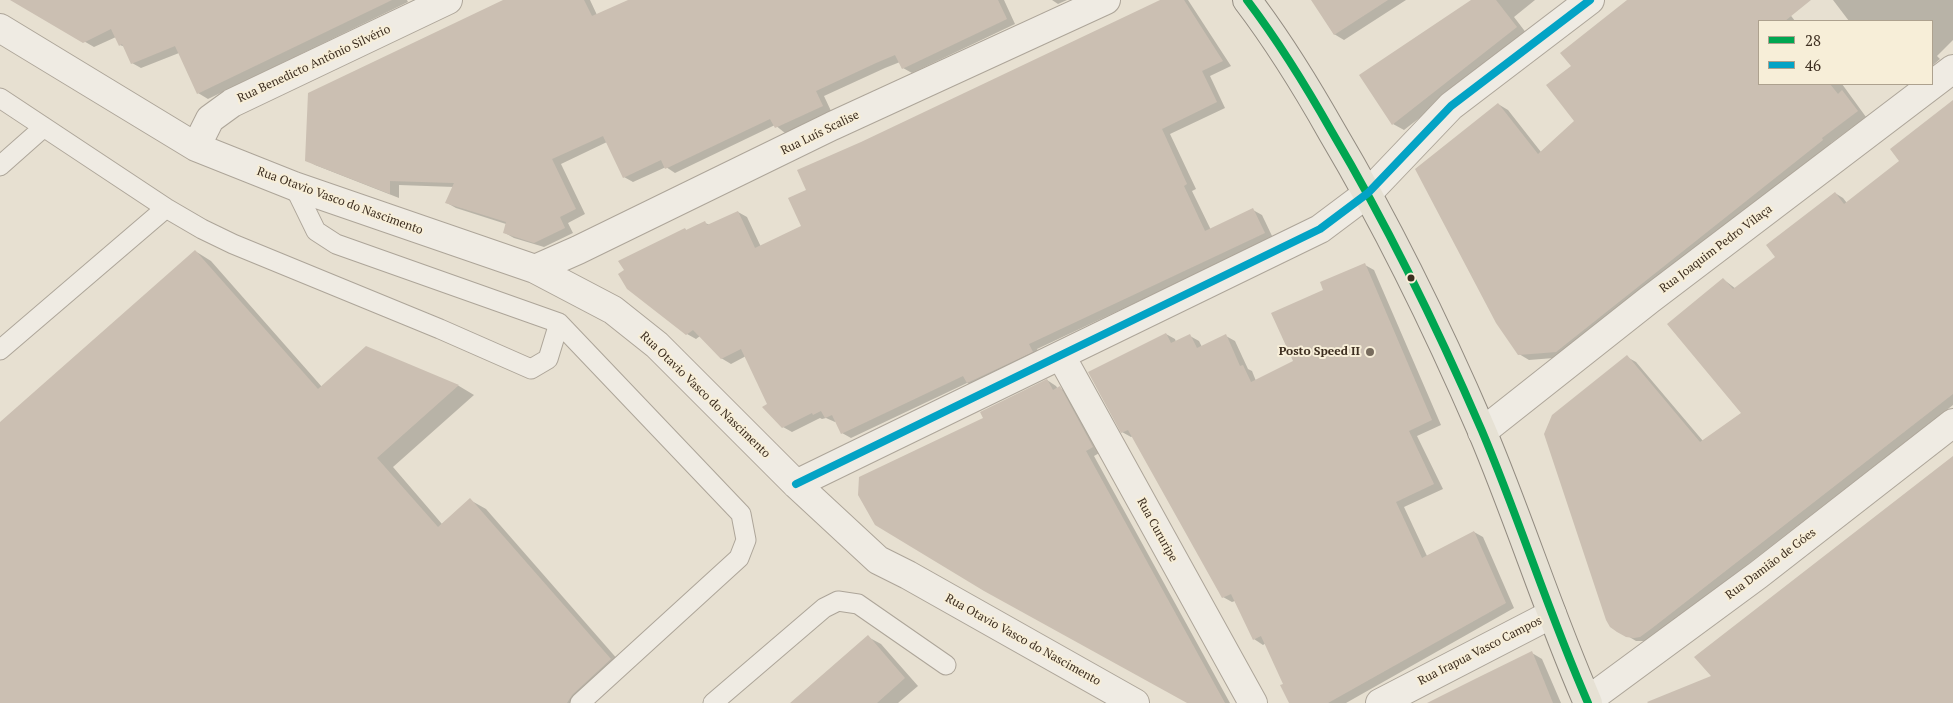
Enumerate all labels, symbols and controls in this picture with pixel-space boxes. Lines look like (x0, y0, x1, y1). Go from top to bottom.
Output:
legend (1758, 20, 1933, 85)
street label: Rua Benedicto Antônio Silvério (235, 22, 393, 106)
text: 28 (1805, 30, 1821, 50)
text: 46 (1805, 55, 1821, 75)
street label: Rua Luís Scalise (779, 108, 861, 158)
street label: Rua Otavio Vasco do Nascimento (255, 164, 425, 238)
street label: Rua Joaquim Pedro Vilaça (1657, 202, 1775, 296)
unlabelled marker (1406, 273, 1416, 283)
street label: Rua Otavio Vasco do Nascimento (637, 329, 773, 461)
place label: Posto Speed II (1279, 345, 1360, 359)
marker: Posto Speed II (1364, 346, 1376, 358)
street label: Rua Cururipe (1134, 496, 1180, 564)
street label: Rua Damião de Góes (1723, 525, 1819, 603)
street label: Rua Otavio Vasco do Nascimento (943, 591, 1103, 689)
street label: Rua Irapua Vasco Campos (1416, 613, 1544, 689)

